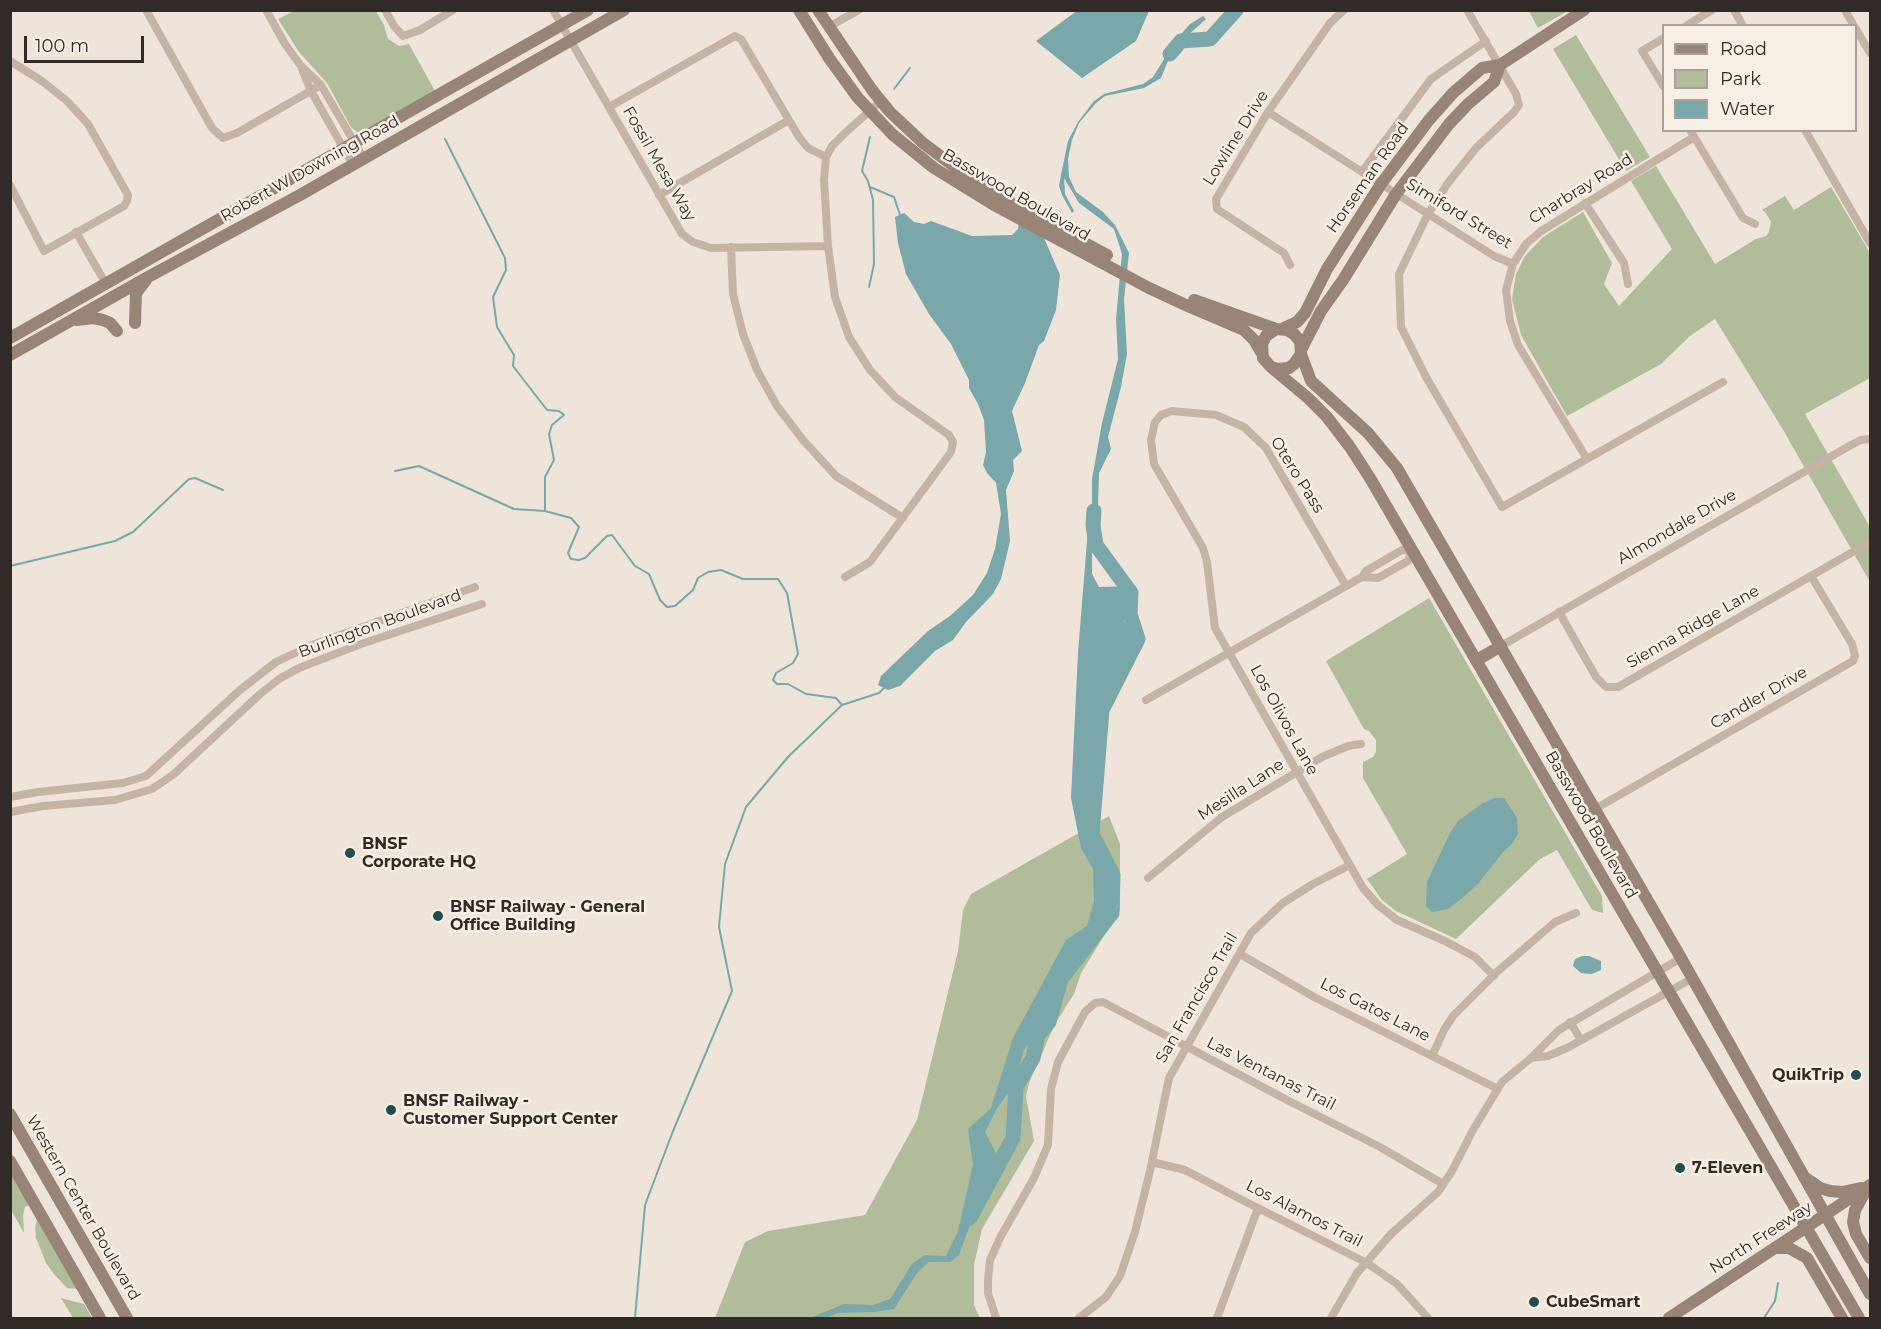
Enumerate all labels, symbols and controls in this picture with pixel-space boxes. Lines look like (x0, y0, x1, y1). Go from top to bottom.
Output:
scale bar (27, 24, 147, 62)
legend (1662, 24, 1857, 132)
text: 100 m (35, 35, 89, 57)
text: Road (1720, 38, 1767, 60)
text: Park (1720, 68, 1761, 90)
street label: Lowline Drive (1199, 87, 1273, 189)
text: Water (1720, 98, 1775, 120)
street label: Fossil Mesa Way (618, 103, 700, 225)
street label: Robert W Downing Road (217, 112, 403, 226)
street label: Horseman Road (1323, 119, 1413, 237)
street label: Basswood Boulevard (939, 145, 1093, 245)
street label: Charbray Road (1526, 150, 1636, 228)
street label: Simiford Street (1402, 175, 1516, 253)
street label: Otero Pass (1266, 433, 1328, 517)
street label: Almondale Drive (1614, 485, 1740, 569)
street label: Sienna Ridge Lane (1623, 581, 1763, 673)
street label: Burlington Boulevard (296, 586, 464, 662)
street label: Los Olivos Lane (1246, 661, 1322, 779)
street label: Candler Drive (1707, 662, 1811, 734)
street label: Basswood Boulevard (1541, 748, 1641, 902)
street label: Mesilla Lane (1194, 755, 1288, 825)
place label: BNSF Corporate HQ (362, 834, 476, 872)
marker: BNSF Corporate HQ (343, 846, 357, 860)
place label: BNSF Railway - General Office Building (450, 897, 645, 935)
marker: BNSF Railway - General Office Building (431, 909, 445, 923)
street label: San Francisco Trail (1152, 929, 1242, 1067)
street label: Los Gatos Lane (1317, 974, 1433, 1046)
street label: Las Ventanas Trail (1203, 1033, 1339, 1115)
place label: QuikTrip (1772, 1065, 1844, 1085)
marker: QuikTrip (1849, 1068, 1863, 1082)
place label: BNSF Railway - Customer Support Center (403, 1091, 618, 1129)
marker: BNSF Railway - Customer Support Center (384, 1103, 398, 1117)
street label: Western Center Boulevard (22, 1112, 144, 1304)
place label: 7-Eleven (1692, 1158, 1763, 1178)
marker: 7-Eleven (1673, 1161, 1687, 1175)
street label: Los Alamos Trail (1242, 1176, 1366, 1252)
street label: North Freeway (1706, 1198, 1816, 1278)
place label: CubeSmart (1546, 1292, 1640, 1312)
marker: CubeSmart (1527, 1295, 1541, 1309)

